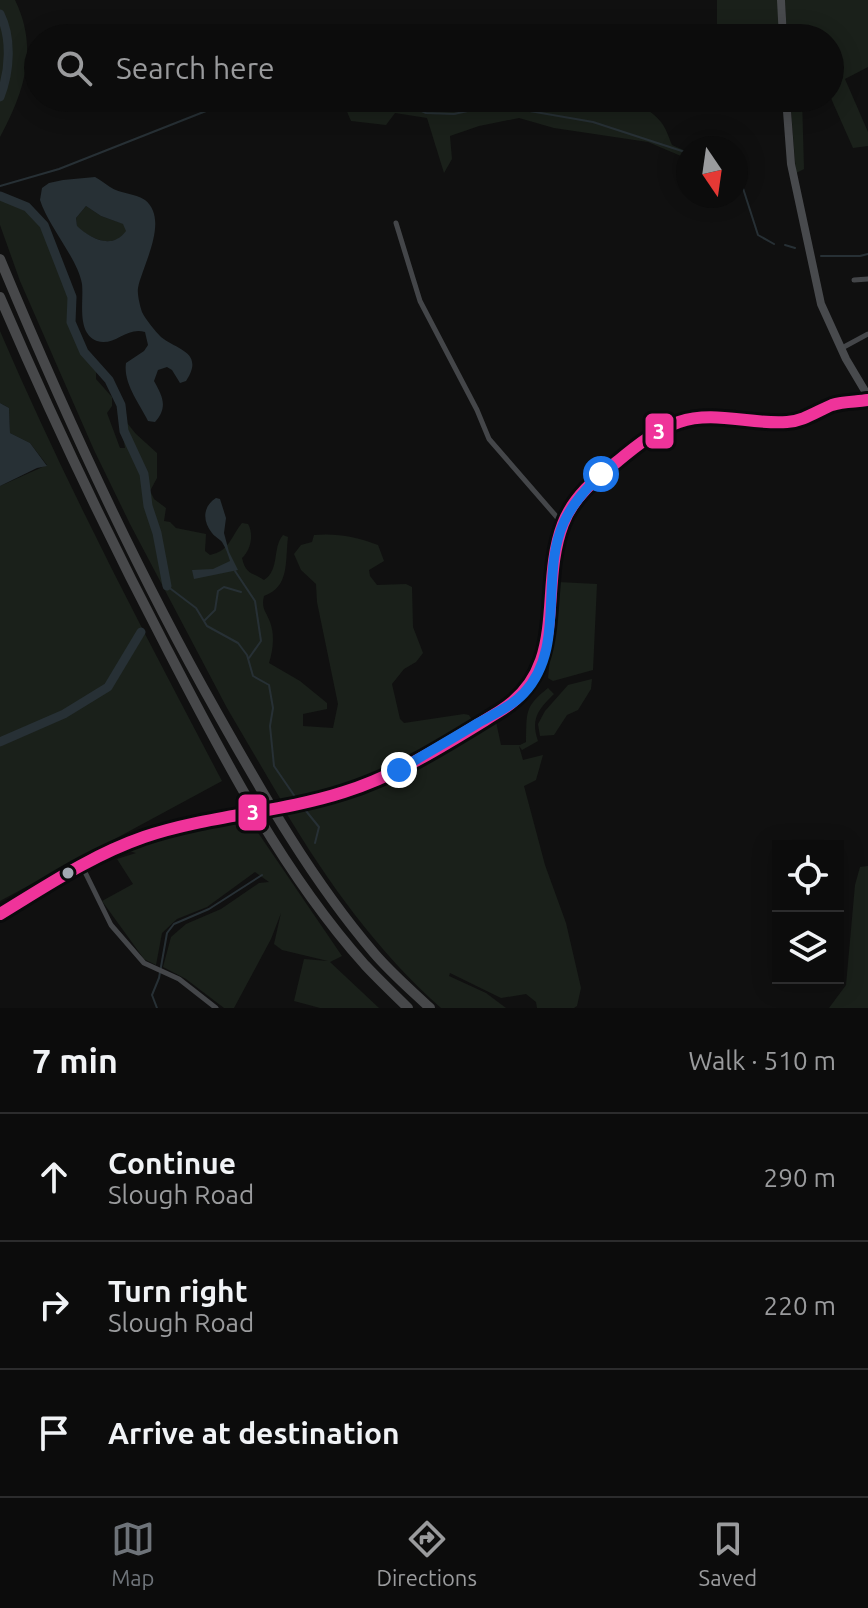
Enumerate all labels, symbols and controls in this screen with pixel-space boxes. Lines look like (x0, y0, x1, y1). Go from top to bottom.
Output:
search box (24, 24, 844, 112)
icon: search (52, 46, 96, 90)
text: Search here (116, 51, 275, 85)
north arrow (676, 136, 748, 208)
line badge: 3 (644, 412, 675, 450)
text: 3 (653, 418, 665, 443)
route start (583, 456, 619, 492)
route end (381, 752, 417, 788)
line badge: 3 (237, 793, 268, 832)
text: 3 (247, 799, 259, 824)
map controls (772, 840, 844, 984)
button: locate (772, 840, 844, 912)
unlabelled marker (60, 865, 76, 881)
button: layers (772, 912, 844, 984)
text: 7 min (32, 1041, 118, 1079)
text: Walk · 510 m (688, 1046, 836, 1075)
text: Continue (108, 1146, 236, 1180)
icon: ahead (32, 1155, 76, 1199)
text: 290 m (764, 1163, 836, 1192)
text: Slough Road (108, 1180, 254, 1209)
text: Turn right (108, 1274, 248, 1308)
icon: right (32, 1283, 76, 1327)
text: 220 m (764, 1291, 836, 1320)
text: Slough Road (108, 1308, 254, 1337)
icon: arrive (32, 1411, 76, 1455)
text: Arrive at destination (108, 1416, 400, 1450)
tab: Map (111, 1517, 155, 1590)
tab: Directions (376, 1517, 477, 1590)
tab: Saved (699, 1517, 757, 1590)

